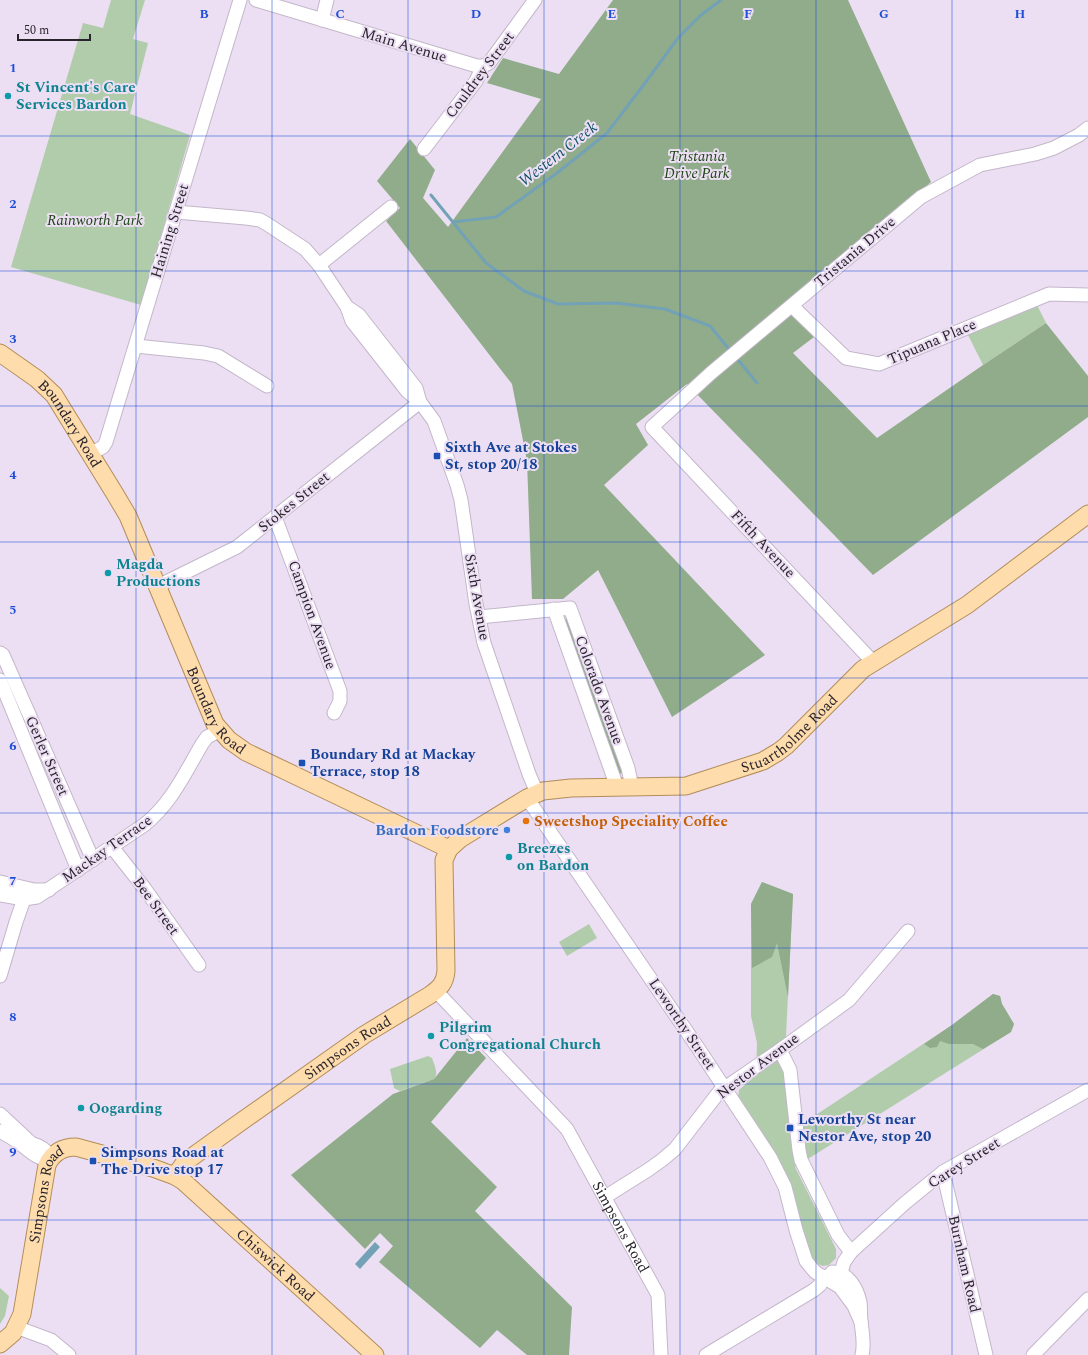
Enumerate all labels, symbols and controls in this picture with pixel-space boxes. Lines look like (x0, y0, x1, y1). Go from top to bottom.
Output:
text: B (199, 4, 209, 24)
text: C (335, 4, 345, 24)
text: D (471, 4, 481, 24)
text: E (608, 4, 617, 24)
text: F (744, 4, 752, 24)
text: G (879, 4, 889, 24)
text: H (1015, 4, 1026, 24)
scale bar (18, 16, 90, 42)
text: 50 m (24, 21, 49, 40)
street label: Main Avenue (358, 21, 450, 69)
street label: Couldrey Street (440, 27, 520, 123)
text: 1 (9, 58, 17, 78)
place label: St Vincent's Care Services Bardon (16, 76, 136, 116)
marker: St Vincent's Care Services Bardon (3, 91, 13, 101)
water label: Western Creek (513, 115, 603, 193)
park label: Tristania Drive Park (664, 145, 730, 185)
street label: Haining Street (145, 181, 195, 281)
text: 2 (9, 194, 17, 214)
park label: Rainworth Park (47, 209, 143, 232)
street label: Tristania Drive (809, 211, 901, 293)
street label: Tipuana Place (884, 313, 980, 371)
text: 3 (9, 329, 17, 349)
street label: Boundary Road (33, 374, 108, 472)
place label: Sixth Ave at Stokes St, stop 20/18 (445, 436, 577, 476)
marker: Sixth Ave at Stokes St, stop 20/18 (432, 451, 442, 461)
text: 4 (9, 465, 17, 485)
street label: Stokes Street (253, 466, 335, 538)
street label: Fifth Avenue (725, 505, 801, 583)
street label: Sixth Avenue (458, 552, 496, 642)
place label: Magda Productions (116, 553, 201, 593)
street label: Campion Avenue (282, 557, 342, 673)
marker: Magda Productions (103, 568, 113, 578)
text: 5 (9, 600, 17, 620)
street label: Colorado Avenue (569, 632, 629, 748)
street label: Boundary Road (181, 663, 251, 760)
street label: Stuartholme Road (738, 689, 843, 779)
street label: Gerler Street (19, 712, 75, 800)
text: 6 (9, 736, 17, 756)
place label: Boundary Rd at Mackay Terrace, stop 18 (310, 743, 476, 783)
marker: Boundary Rd at Mackay Terrace, stop 18 (297, 758, 307, 768)
street label: Mackay Terrace (57, 809, 157, 889)
place label: Sweetshop Speciality Coffee (534, 810, 728, 833)
marker: Sweetshop Speciality Coffee (521, 816, 531, 826)
place label: Bardon Foodstore (375, 819, 499, 842)
marker: Bardon Foodstore (502, 825, 512, 835)
place label: Breezes on Bardon (517, 837, 589, 877)
marker: Breezes on Bardon (504, 852, 514, 862)
text: 7 (9, 871, 17, 891)
street label: Bee Street (127, 872, 185, 940)
street label: Leworthy Street (643, 974, 721, 1074)
text: 8 (9, 1007, 17, 1027)
street label: Simpsons Road (299, 1010, 396, 1086)
place label: Pilgrim Congregational Church (439, 1016, 601, 1056)
street label: Nestor Avenue (712, 1027, 804, 1105)
marker: Pilgrim Congregational Church (426, 1031, 436, 1041)
place label: Oogarding (89, 1097, 162, 1120)
marker: Oogarding (76, 1103, 86, 1113)
place label: Leworthy St near Nestor Ave, stop 20 (798, 1108, 931, 1148)
marker: Leworthy St near Nestor Ave, stop 20 (785, 1123, 795, 1133)
street label: Carey Street (923, 1132, 1005, 1194)
street label: Simpsons Road (23, 1139, 68, 1245)
place label: Simpsons Road at The Drive stop 17 (101, 1141, 224, 1181)
text: 9 (9, 1142, 17, 1162)
marker: Simpsons Road at The Drive stop 17 (88, 1156, 98, 1166)
street label: Simpsons Road (586, 1177, 655, 1277)
street label: Burnham Road (942, 1213, 986, 1315)
street label: Chiswick Road (231, 1223, 320, 1307)

